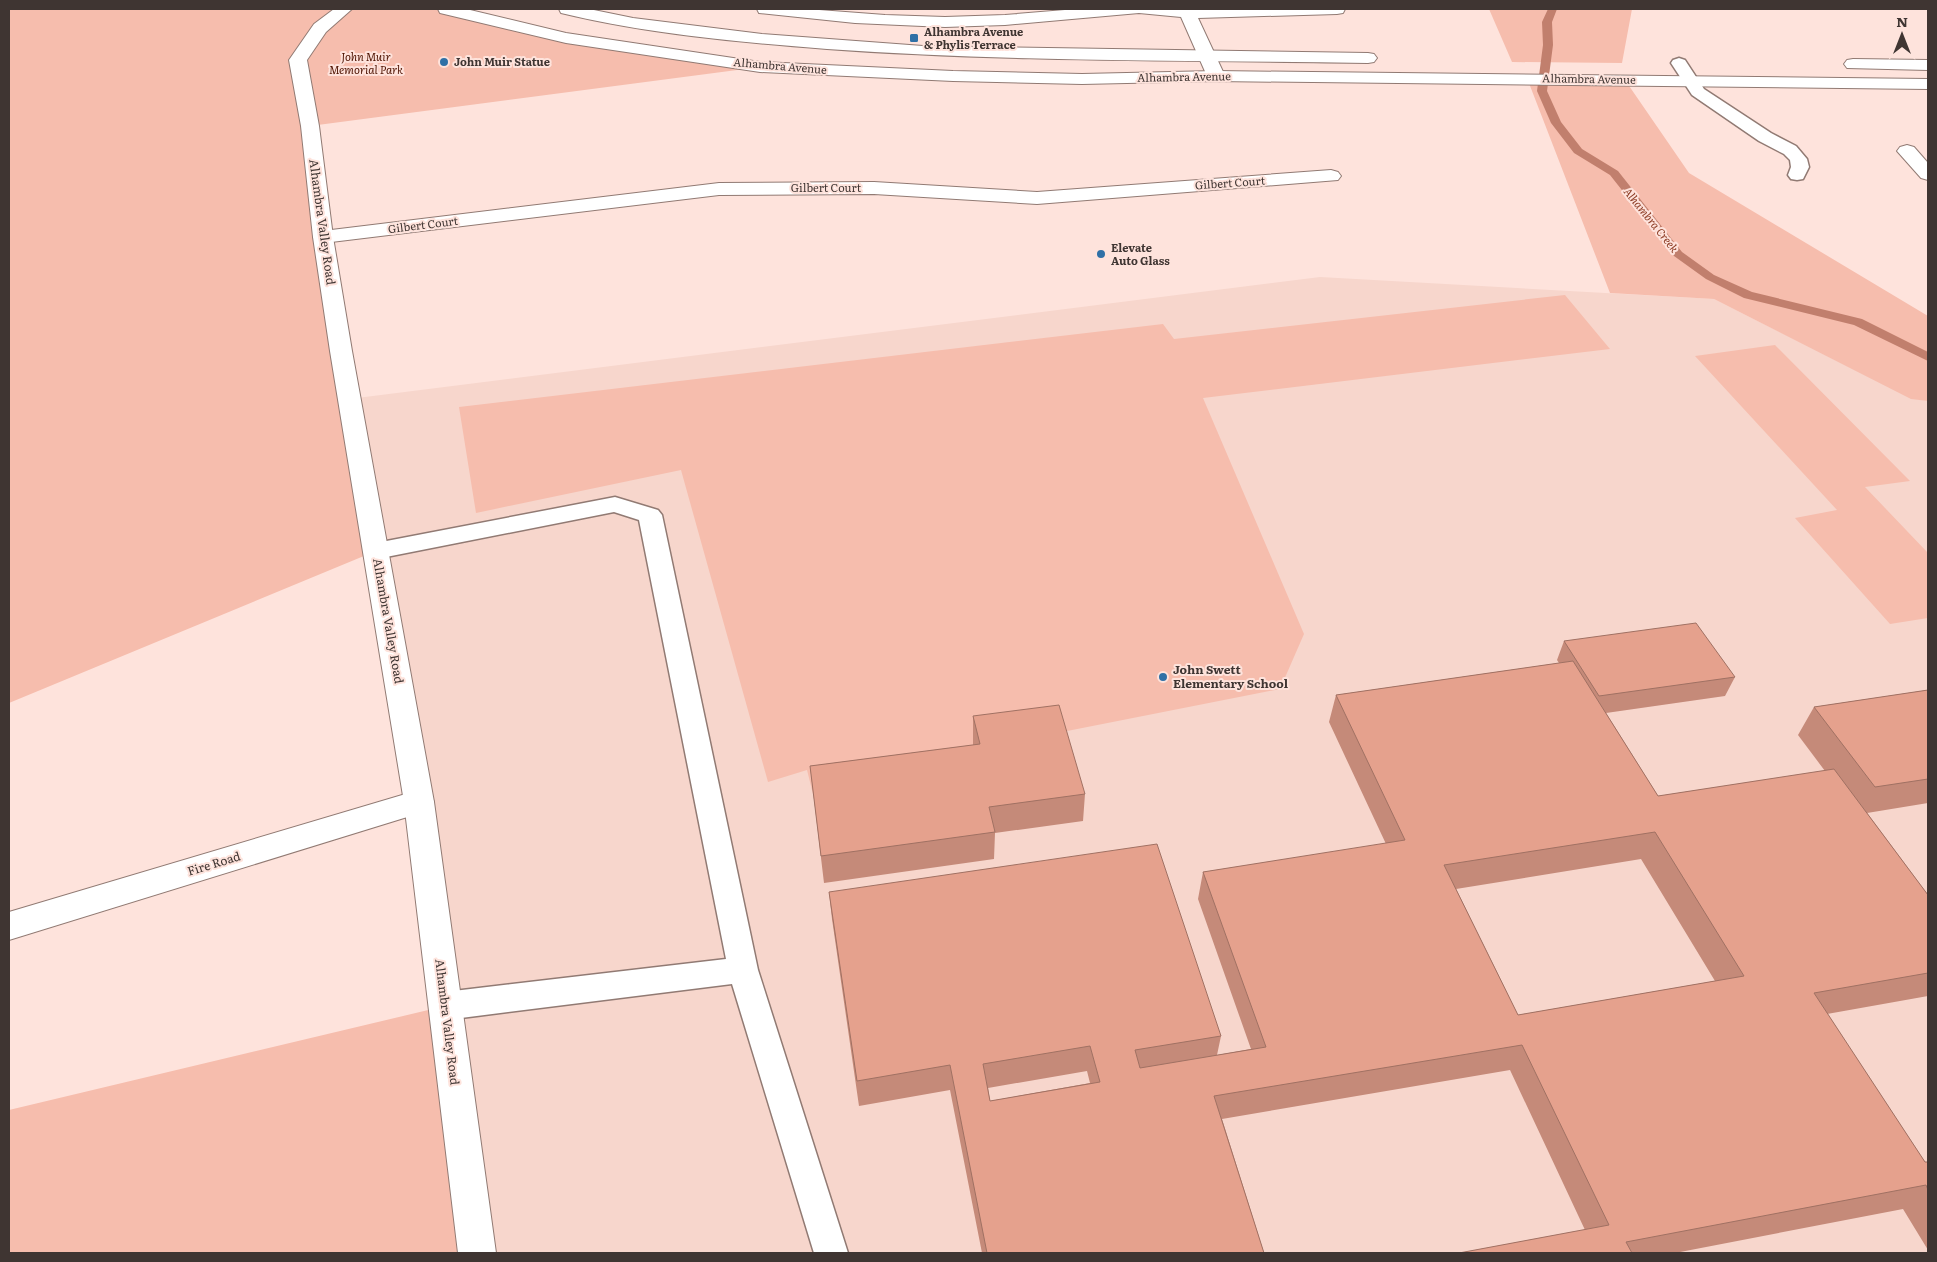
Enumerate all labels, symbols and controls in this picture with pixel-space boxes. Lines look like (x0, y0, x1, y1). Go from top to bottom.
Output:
north arrow (1877, 10, 1927, 60)
text: N (1896, 11, 1908, 31)
place label: Alhambra Avenue & Phylis Terrace (924, 23, 1023, 52)
marker: Alhambra Avenue & Phylis Terrace (908, 32, 920, 44)
park label: John Muir Memorial Park (329, 48, 403, 77)
place label: John Muir Statue (454, 53, 550, 69)
street label: Alhambra Avenue (733, 53, 828, 77)
marker: John Muir Statue (438, 56, 450, 68)
street label: Alhambra Avenue (1137, 67, 1231, 85)
street label: Alhambra Avenue (1542, 69, 1636, 87)
street label: Alhambra Valley Road (305, 158, 341, 287)
street label: Gilbert Court (1194, 172, 1266, 192)
street label: Gilbert Court (791, 179, 862, 195)
water label: Alhambra Creek (1621, 183, 1683, 255)
street label: Gilbert Court (387, 212, 459, 236)
place label: Elevate Auto Glass (1111, 239, 1170, 268)
marker: Elevate Auto Glass (1095, 248, 1107, 260)
street label: Alhambra Valley Road (369, 557, 409, 686)
place label: John Swett Elementary School (1173, 660, 1289, 692)
marker: John Swett Elementary School (1157, 671, 1169, 683)
street label: Fire Road (185, 846, 243, 880)
street label: Alhambra Valley Road (431, 958, 465, 1087)

